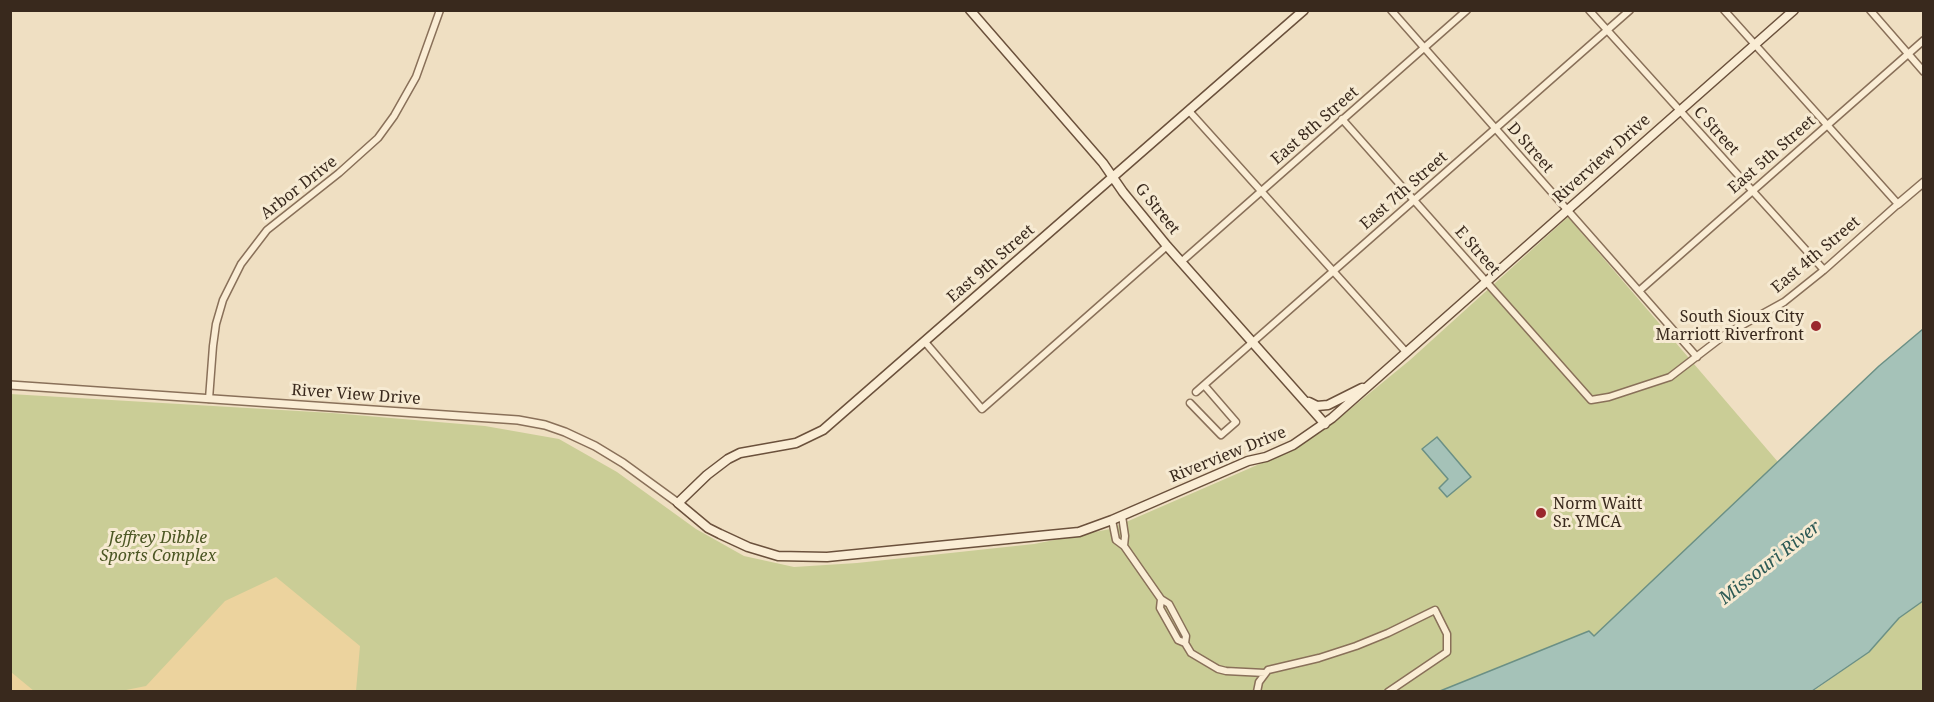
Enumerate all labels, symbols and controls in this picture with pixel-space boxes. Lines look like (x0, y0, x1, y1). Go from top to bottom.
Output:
street label: East 8th Street (1267, 83, 1363, 169)
street label: C Street (1689, 103, 1743, 159)
street label: Riverview Drive (1550, 110, 1654, 208)
street label: East 5th Street (1724, 112, 1820, 198)
street label: D Street (1503, 119, 1557, 177)
street label: East 7th Street (1356, 148, 1452, 234)
street label: Arbor Drive (257, 152, 341, 224)
street label: G Street (1131, 180, 1183, 238)
street label: East 4th Street (1768, 212, 1864, 298)
street label: East 9th Street (943, 221, 1039, 307)
street label: E Street (1450, 223, 1504, 279)
place label: South Sioux City Marriott Riverfront (1656, 307, 1804, 345)
marker: South Sioux City Marriott Riverfront (1809, 319, 1823, 333)
street label: River View Drive (291, 381, 421, 409)
street label: Riverview Drive (1167, 423, 1289, 487)
place label: Norm Waitt Sr. YMCA (1553, 494, 1642, 532)
marker: Norm Waitt Sr. YMCA (1534, 506, 1548, 520)
water label: Missouri River (1715, 517, 1825, 609)
park label: Jeffrey Dibble Sports Complex (100, 528, 216, 566)

